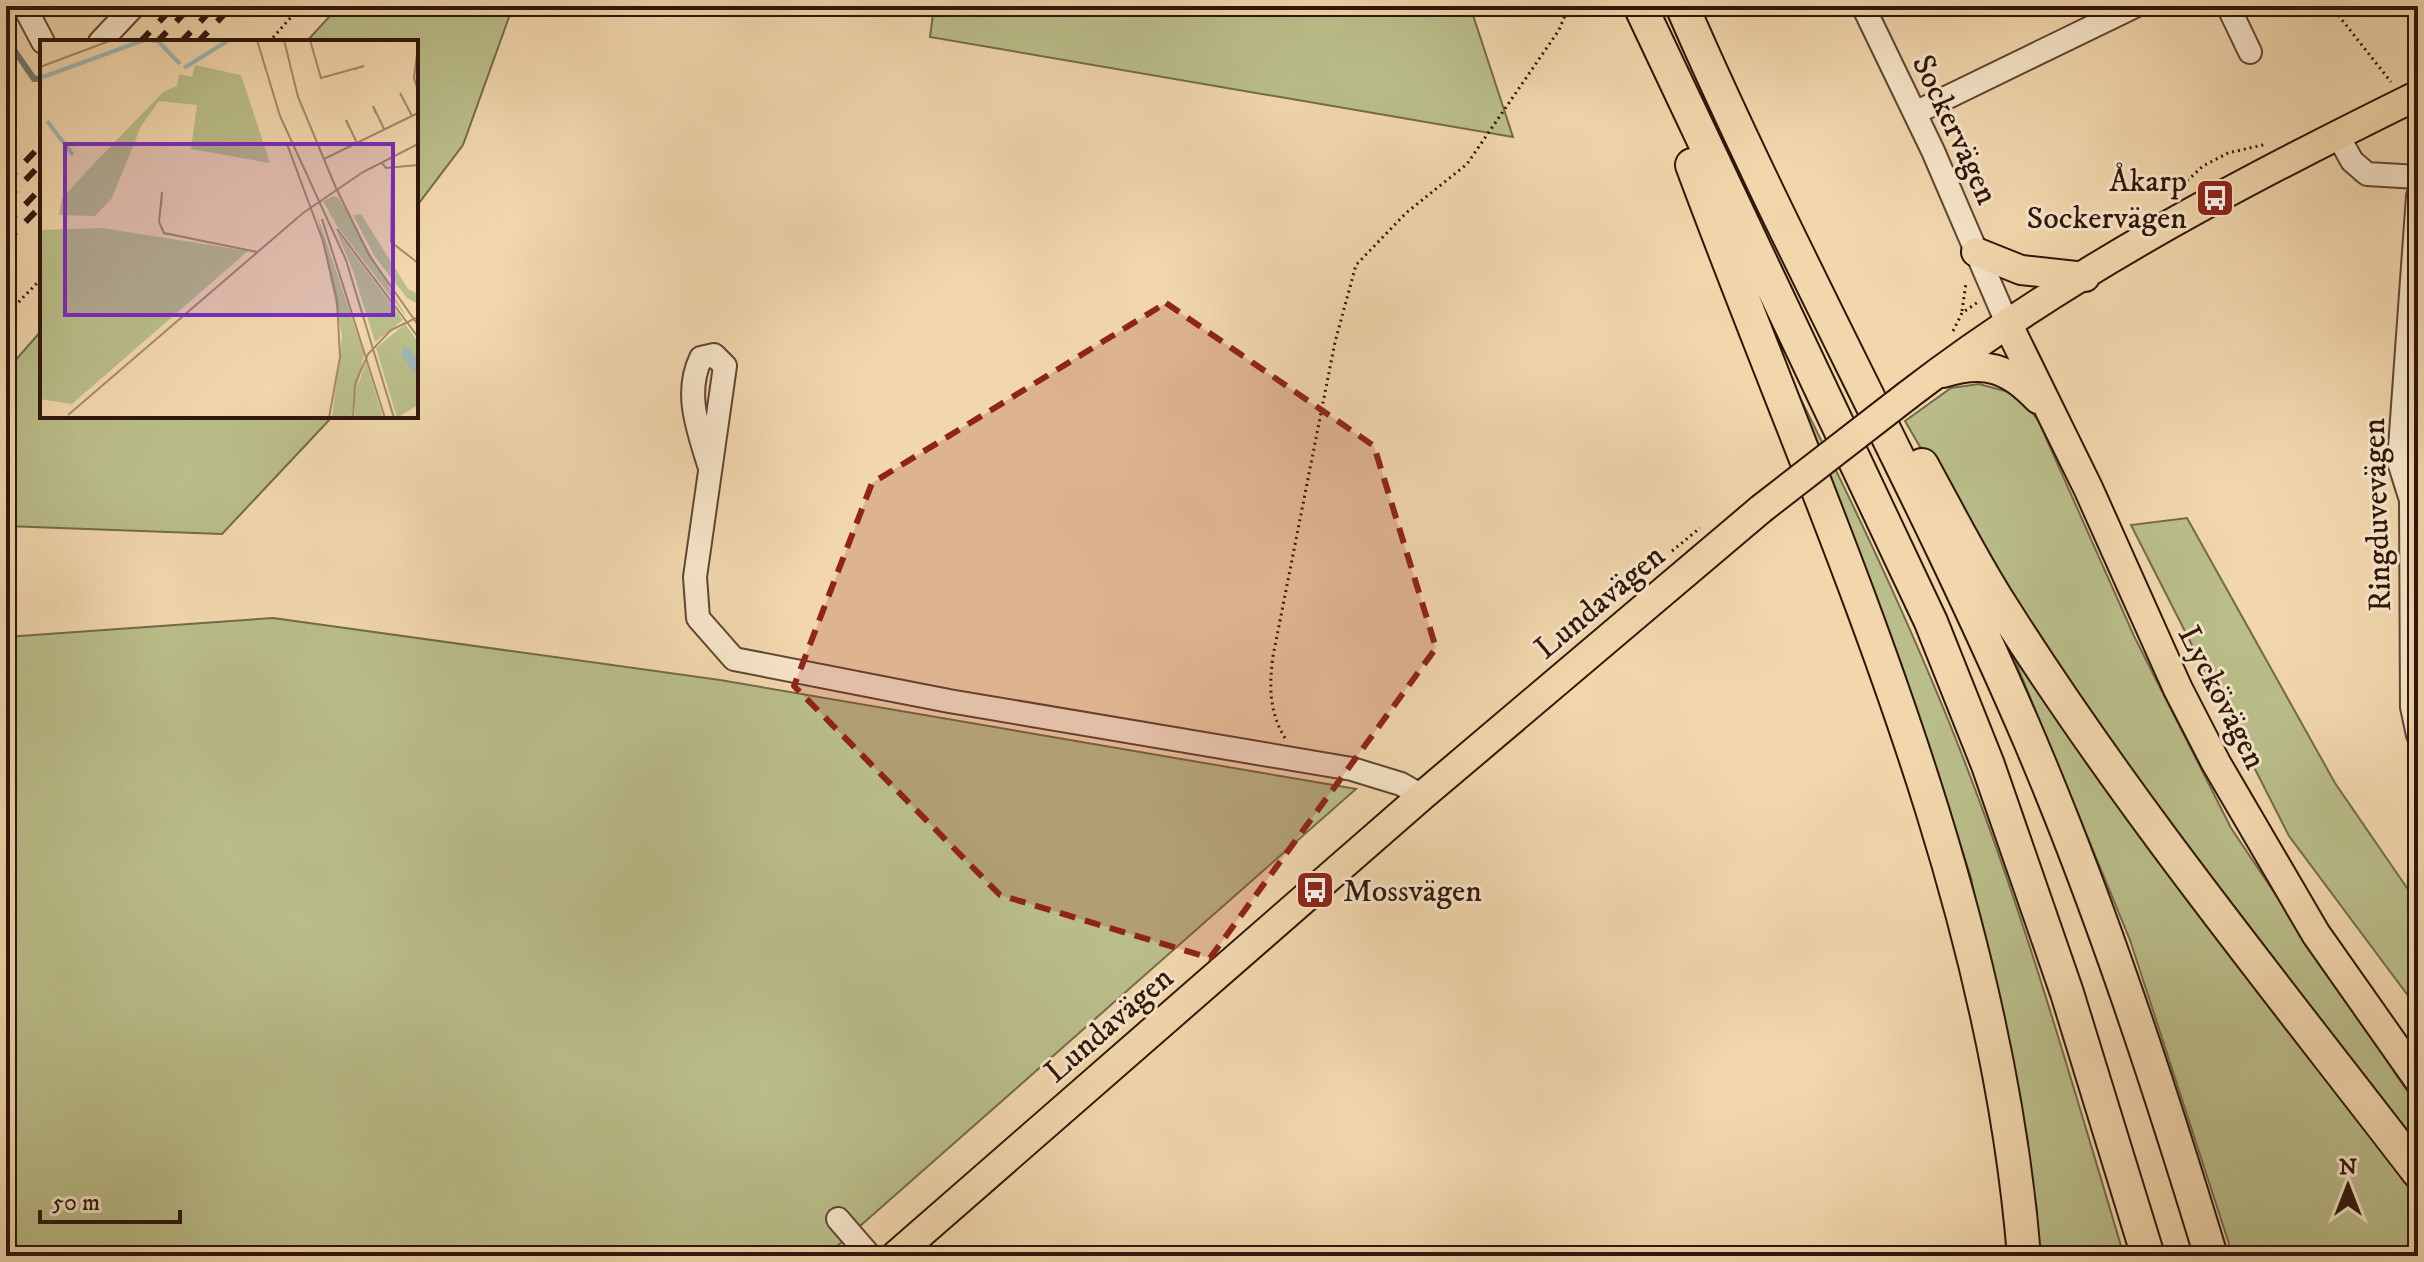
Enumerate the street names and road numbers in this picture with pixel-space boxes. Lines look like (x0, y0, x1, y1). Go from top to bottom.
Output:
street label: Sockervägen (1902, 49, 2006, 211)
street label: Ringduvevägen (2355, 417, 2401, 612)
street label: Lundavägen (1527, 536, 1674, 669)
street label: Lyckövägen (2168, 619, 2275, 777)
street label: Lundavägen (1037, 958, 1182, 1092)

